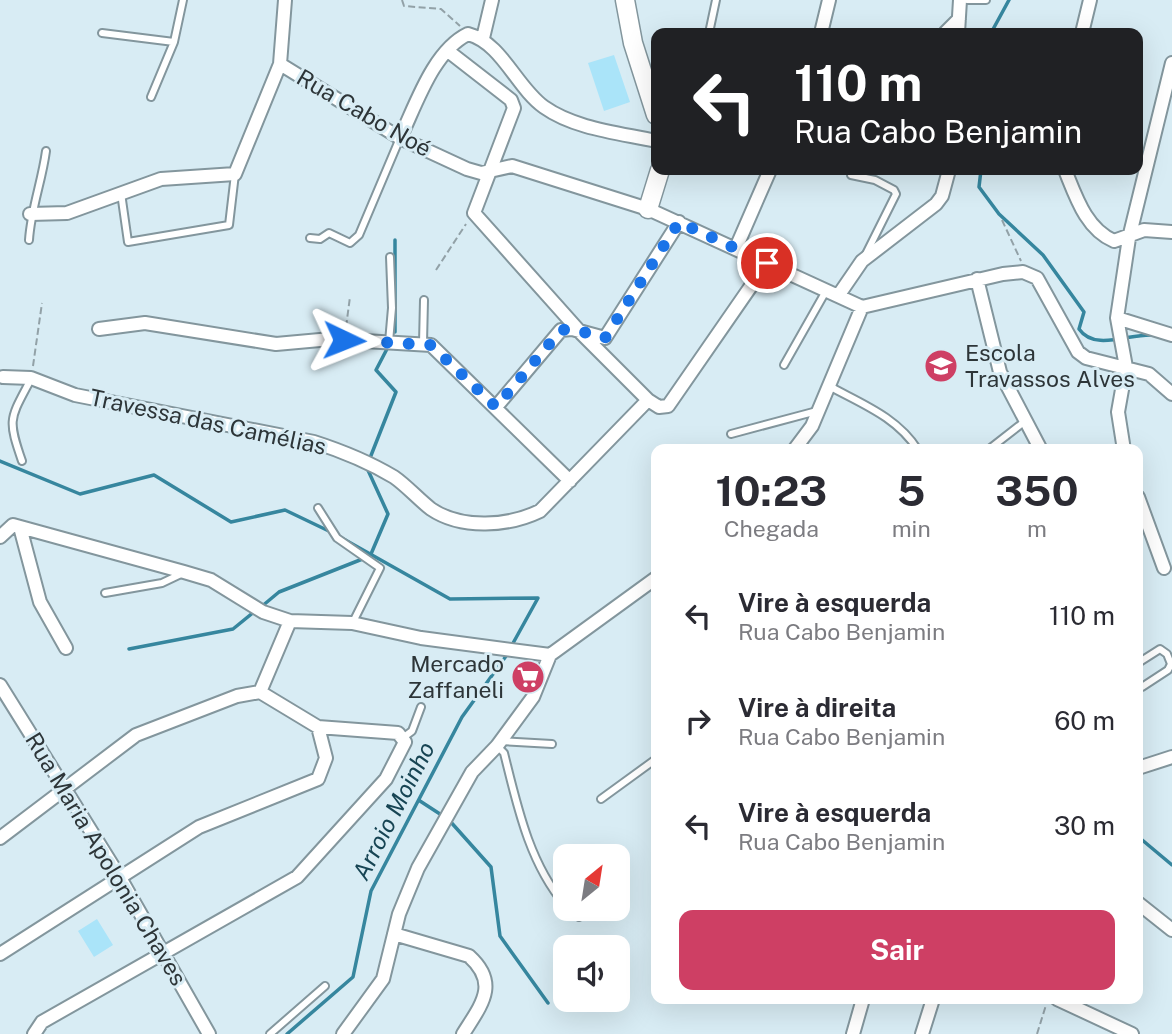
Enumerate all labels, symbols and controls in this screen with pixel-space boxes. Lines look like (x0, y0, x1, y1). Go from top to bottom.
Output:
text: 110 m (794, 54, 922, 112)
icon: left (679, 56, 770, 147)
street label: Rua Cabo Noé (292, 63, 436, 162)
text: Rua Cabo Benjamin (794, 113, 1082, 150)
pin (737, 233, 797, 293)
icon: arrive (748, 244, 786, 282)
position arrow (307, 303, 381, 377)
place label: Escola Travassos Alves (965, 339, 1135, 392)
school or university icon: Escola Travassos Alves (922, 347, 960, 385)
street label: Travessa das Camélias (87, 383, 329, 460)
text: 10:23 (715, 466, 827, 515)
text: 5 (897, 466, 925, 515)
text: 350 (995, 466, 1079, 515)
text: Chegada (724, 515, 819, 542)
text: min (892, 515, 931, 542)
text: m (1027, 515, 1047, 542)
text: Vire à esquerda (738, 587, 931, 618)
icon: left (679, 597, 717, 635)
text: 110 m (1049, 600, 1115, 631)
text: Rua Cabo Benjamin (738, 618, 945, 645)
place label: Mercado Zaffaneli (408, 650, 504, 703)
supermarket icon: Mercado Zaffaneli (509, 658, 547, 696)
text: Vire à direita (738, 692, 896, 723)
icon: right (679, 702, 717, 740)
text: 60 m (1054, 705, 1115, 736)
text: Rua Cabo Benjamin (738, 723, 945, 750)
street label: Rua Maria Apolonia Chaves (20, 727, 193, 990)
water label: Arroio Moinho (346, 737, 440, 884)
text: Vire à esquerda (738, 797, 931, 828)
icon: left (679, 807, 717, 845)
text: 30 m (1054, 810, 1115, 841)
text: Rua Cabo Benjamin (738, 828, 945, 855)
north arrow (553, 844, 630, 920)
map controls (553, 844, 630, 1012)
button: Sair (679, 910, 1115, 990)
button: sound (553, 935, 630, 1012)

